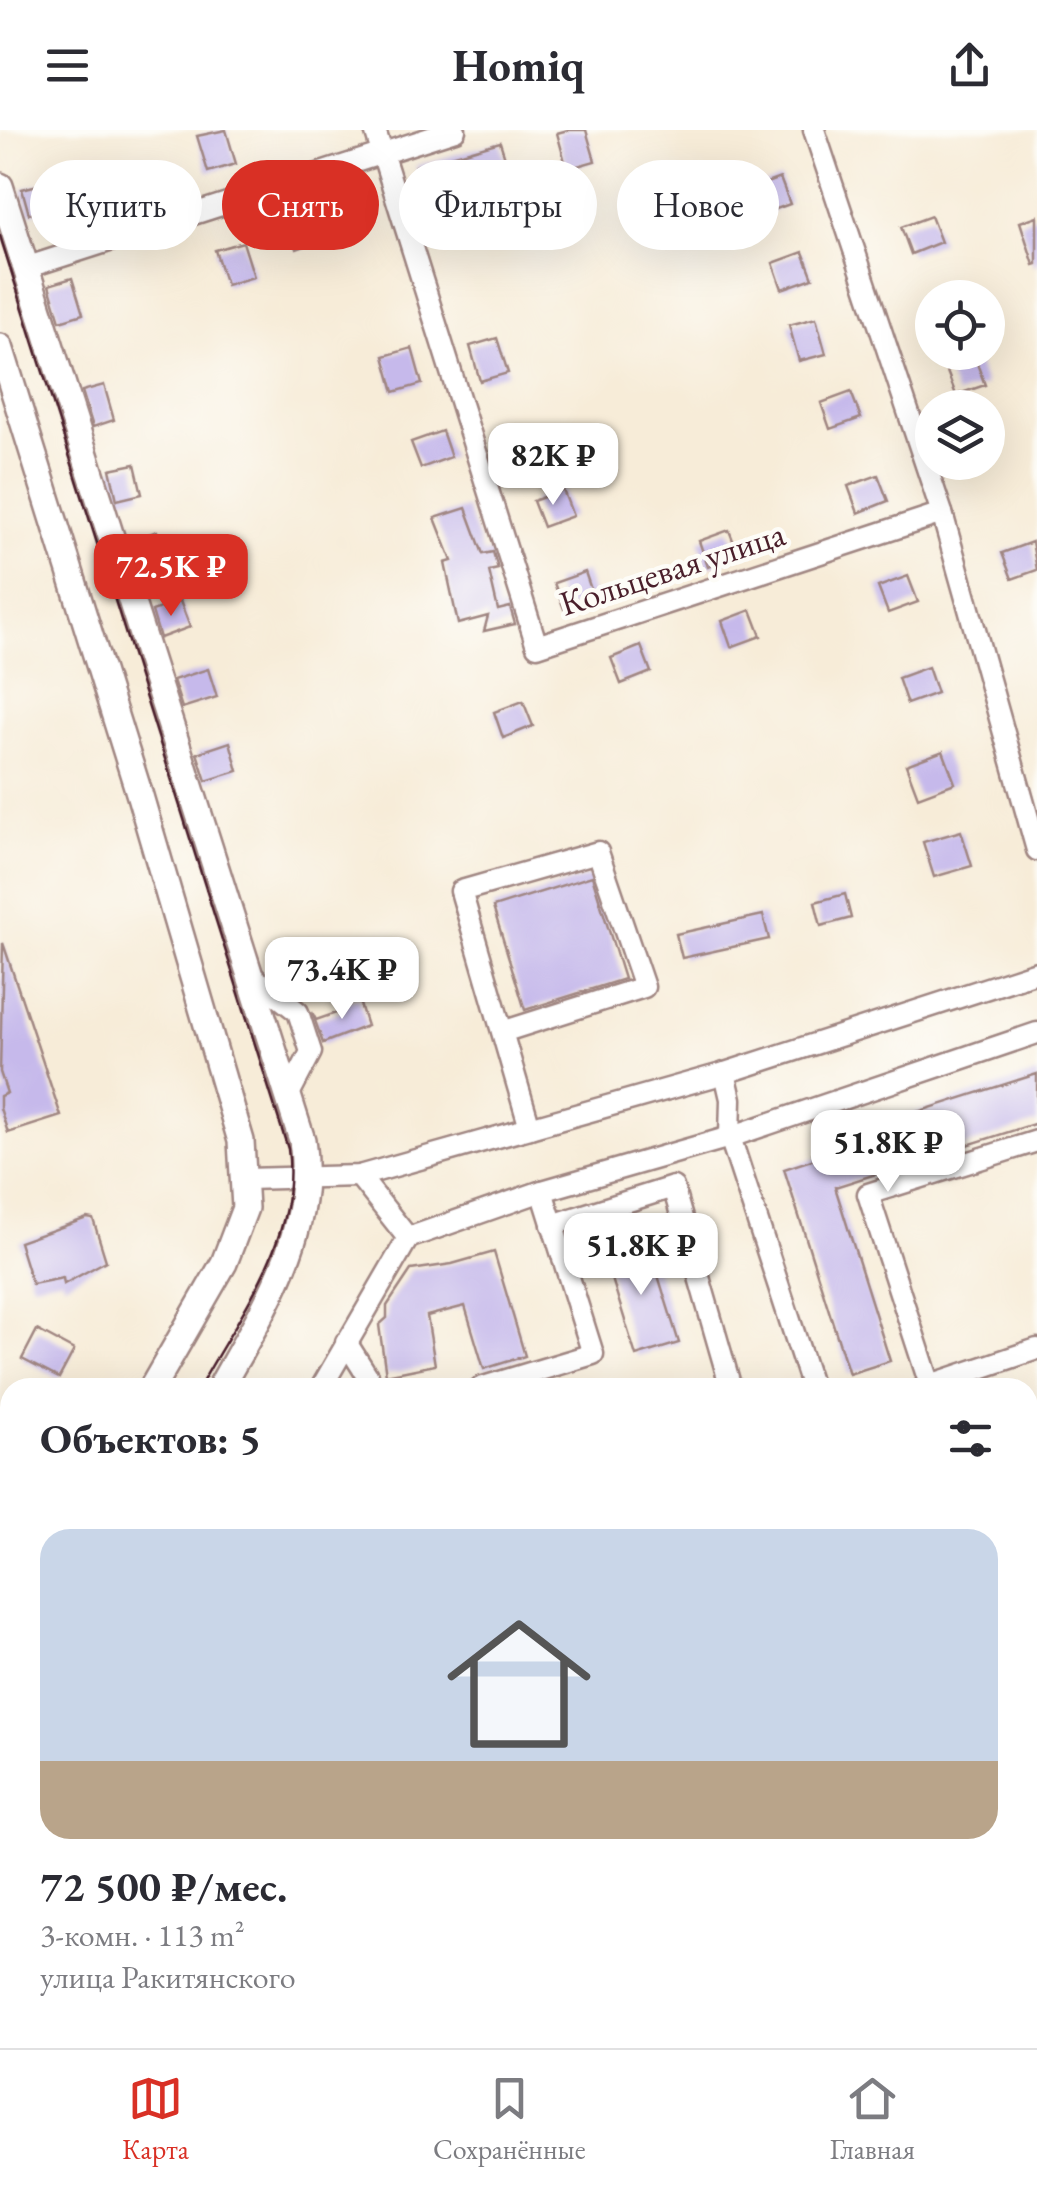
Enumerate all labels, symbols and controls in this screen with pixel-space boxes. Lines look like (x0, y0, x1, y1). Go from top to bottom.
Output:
text: Homiq (452, 36, 585, 94)
icon: menu (40, 38, 95, 93)
icon: share (942, 38, 997, 93)
chip: Купить (30, 160, 202, 250)
chip: Снять (222, 160, 379, 250)
chip: Фильтры (399, 160, 597, 250)
chip: Новое (617, 160, 779, 250)
map controls (915, 280, 1005, 480)
button: locate (915, 280, 1005, 370)
button: layers (915, 390, 1005, 480)
pin: 82K ₽ (483, 423, 623, 508)
text: 82K ₽ (510, 434, 596, 476)
street label: Кольцевая улица (554, 510, 791, 627)
pin: 72.5K ₽ (79, 534, 263, 619)
text: 72.5K ₽ (116, 545, 226, 587)
pin: 73.4K ₽ (250, 937, 434, 1022)
text: 73.4K ₽ (287, 948, 397, 990)
pin: 51.8K ₽ (796, 1110, 980, 1195)
text: 51.8K ₽ (833, 1121, 943, 1163)
pin: 51.8K ₽ (549, 1213, 733, 1298)
text: 51.8K ₽ (586, 1224, 696, 1266)
text: Объектов: 5 (40, 1411, 261, 1466)
icon: filters (943, 1411, 998, 1466)
icon: home (429, 1594, 609, 1774)
text: 72 500 ₽/мес. (40, 1859, 287, 1914)
text: 3-комн. · 113 m² (40, 1914, 245, 1956)
text: улица Ракитянского (40, 1956, 296, 1998)
tab: Карта (122, 2071, 189, 2167)
tab: Сохранённые (433, 2071, 586, 2167)
tab: Главная (830, 2071, 915, 2167)

